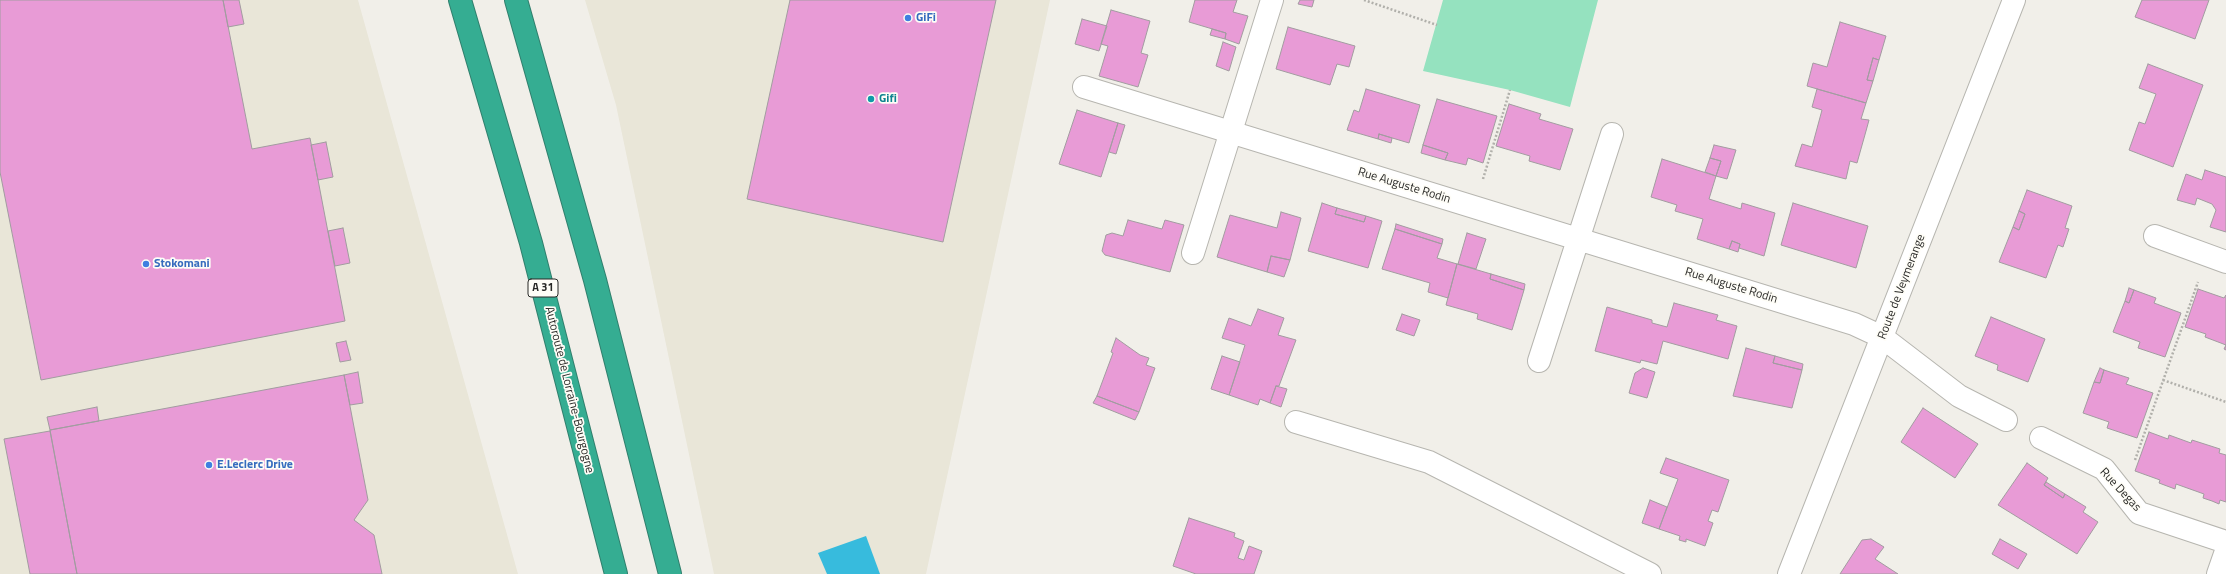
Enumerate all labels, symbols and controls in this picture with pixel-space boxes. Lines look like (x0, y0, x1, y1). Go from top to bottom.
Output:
place label: GiFi (916, 11, 936, 25)
marker: GiFi (903, 13, 913, 23)
place label: Gifi (879, 92, 897, 106)
marker: Gifi (866, 94, 876, 104)
street label: Rue Auguste Rodin (1356, 165, 1452, 207)
street label: Route de Veymerange (1875, 232, 1929, 342)
place label: Stokomani (154, 257, 210, 271)
marker: Stokomani (141, 259, 151, 269)
street label: Rue Auguste Rodin (1683, 265, 1779, 307)
road number: A 31 (528, 279, 558, 297)
street label: Autoroute de Lorraine-Bourgogne (541, 305, 597, 475)
place label: E.Leclerc Drive (217, 458, 293, 472)
marker: E.Leclerc Drive (204, 460, 214, 470)
street label: Rue Degas (2096, 465, 2144, 515)

